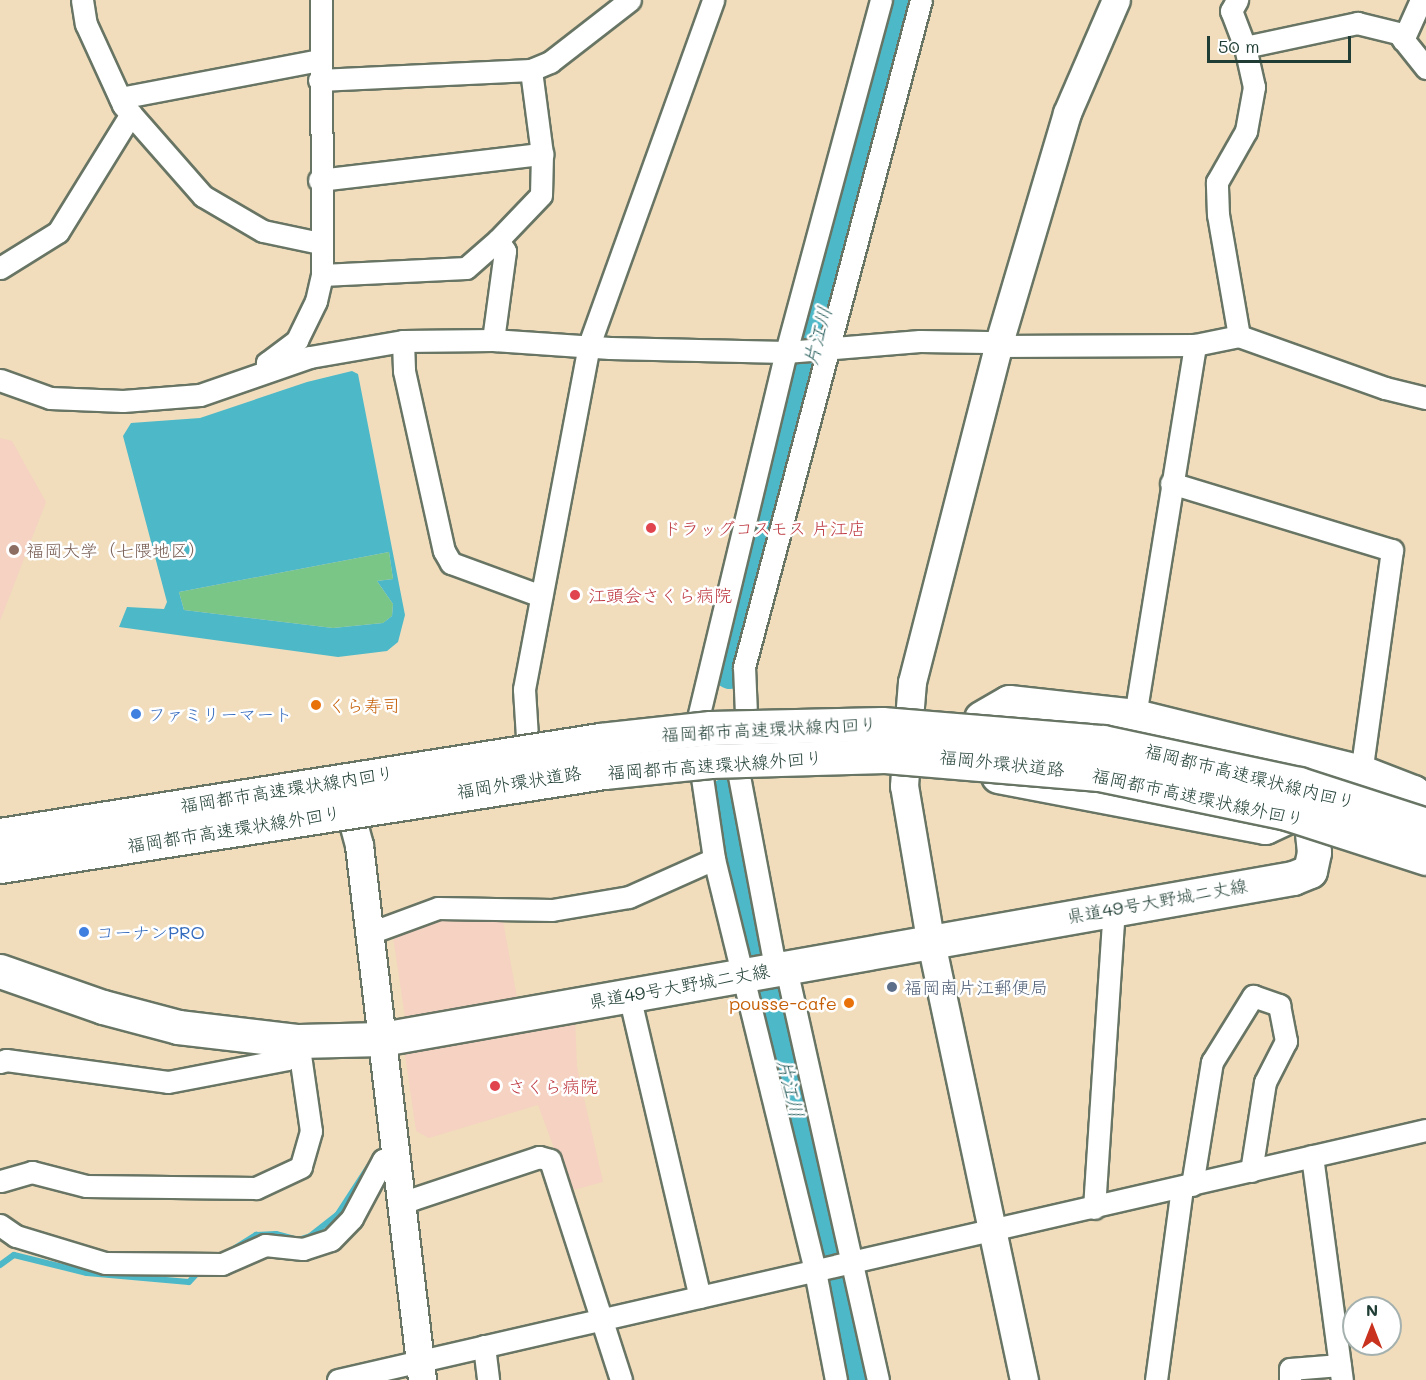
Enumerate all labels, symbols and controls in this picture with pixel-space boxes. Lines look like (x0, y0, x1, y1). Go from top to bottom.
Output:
scale bar (1210, 24, 1354, 62)
text: 50 m (1218, 34, 1260, 58)
water label: 片江川 (798, 304, 836, 368)
place label: ドラッグコスモス 片江店 (663, 517, 867, 539)
marker: ドラッグコスモス 片江店 (644, 521, 658, 535)
place label: 福岡大学（七隈地区） (26, 539, 206, 561)
marker: 福岡大学（七隈地区） (7, 543, 21, 557)
place label: 江頭会さくら病院 (588, 584, 732, 606)
marker: 江頭会さくら病院 (566, 586, 584, 604)
place label: くら寿司 (328, 694, 400, 716)
marker: くら寿司 (309, 698, 323, 712)
place label: ファミリーマート (148, 703, 292, 725)
marker: ファミリーマート (129, 707, 143, 721)
street label: 福岡都市高速環状線内回り (661, 713, 877, 745)
street label: 福岡都市高速環状線内回り (1143, 739, 1357, 813)
street label: 福岡外環状道路 (938, 746, 1066, 780)
street label: 福岡都市高速環状線外回り (607, 747, 823, 783)
street label: 福岡都市高速環状線内回り (179, 761, 395, 817)
street label: 福岡外環状道路 (455, 761, 583, 803)
street label: 福岡都市高速環状線外回り (1090, 764, 1306, 830)
street label: 福岡都市高速環状線外回り (126, 801, 342, 857)
street label: 県道49号大野城二丈線 (1065, 874, 1249, 928)
place label: コーナンPRO (96, 921, 205, 943)
marker: コーナンPRO (77, 925, 91, 939)
street label: 県道49号大野城二丈線 (587, 959, 771, 1013)
place label: 福岡南片江郵便局 (904, 976, 1048, 998)
marker: 福岡南片江郵便局 (885, 980, 899, 994)
place label: pousse-cafe (729, 992, 837, 1014)
marker: pousse-cafe (842, 996, 856, 1010)
water label: 片江川 (773, 1056, 809, 1120)
place label: さくら病院 (508, 1075, 598, 1097)
marker: さくら病院 (486, 1077, 504, 1095)
north arrow (1342, 1296, 1402, 1356)
text: N (1366, 1299, 1378, 1320)

